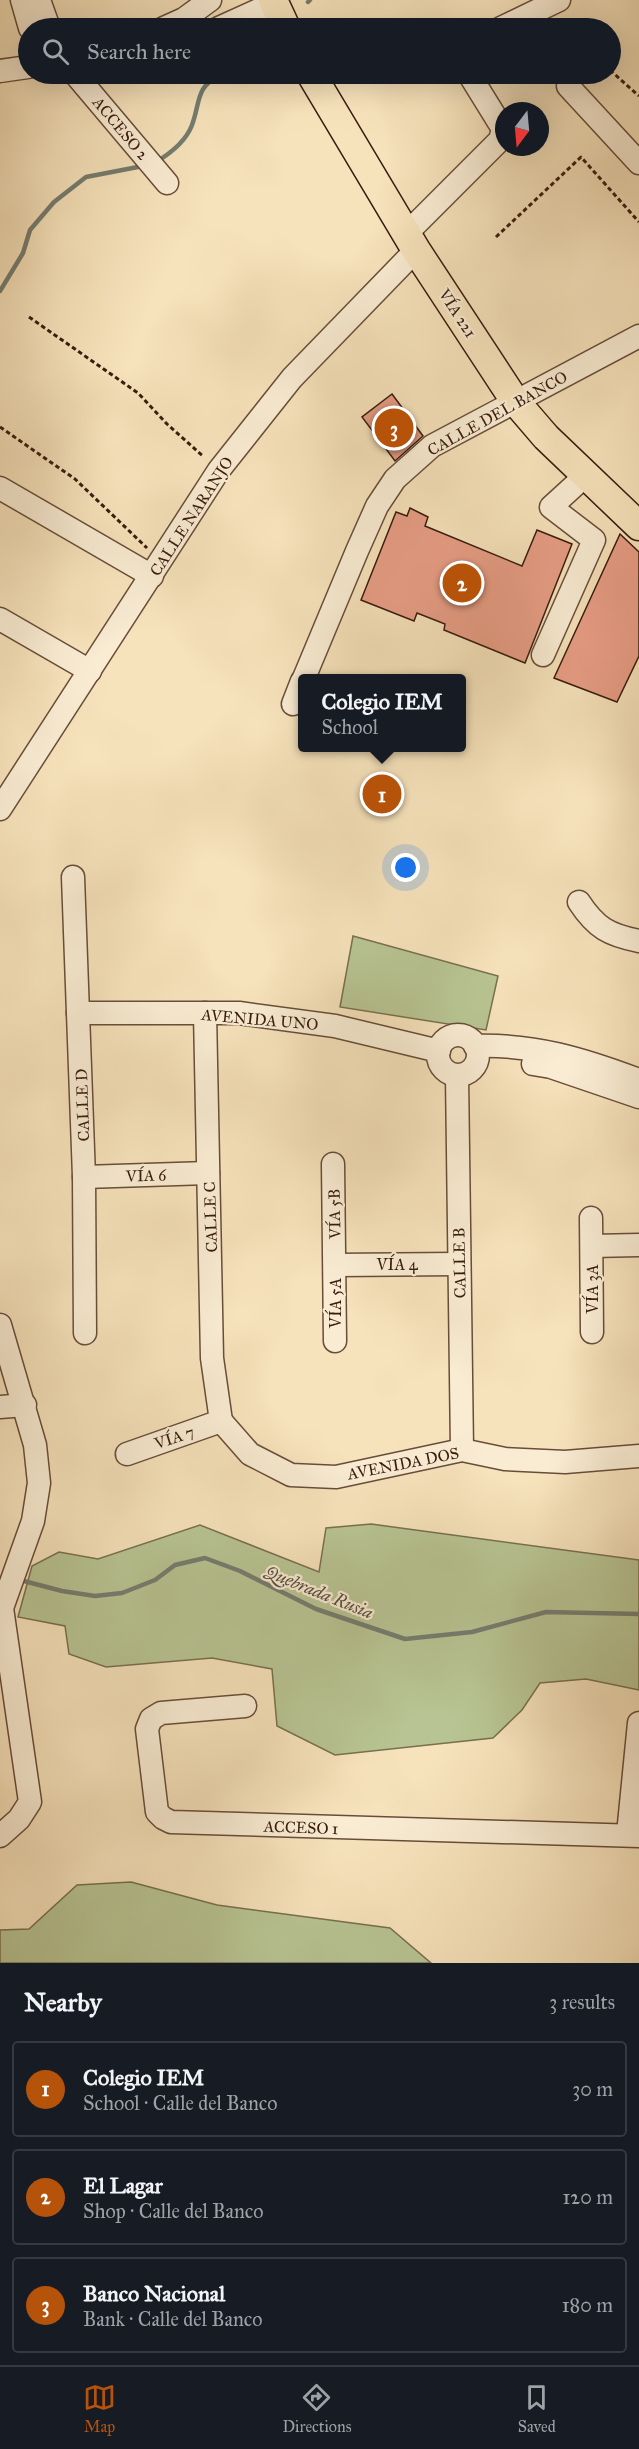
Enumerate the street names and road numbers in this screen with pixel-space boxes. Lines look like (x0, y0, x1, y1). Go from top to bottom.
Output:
street label: ACCESO 2 (88, 92, 153, 164)
street label: VÍA 221 (434, 283, 482, 341)
street label: CALLE DEL BANCO (424, 367, 571, 460)
street label: CALLE NARANJO (146, 453, 238, 580)
street label: AVENIDA UNO (200, 1005, 319, 1034)
street label: CALLE D (72, 1068, 93, 1142)
street label: VÍA 6 (124, 1163, 167, 1186)
street label: CALLE C (200, 1181, 221, 1253)
street label: VÍA 5B (323, 1189, 344, 1240)
street label: CALLE B (449, 1227, 470, 1299)
street label: VÍA 4 (375, 1253, 419, 1274)
street label: VÍA 3A (581, 1264, 602, 1315)
street label: VÍA 5A (324, 1278, 345, 1329)
street label: VÍA 7 (150, 1420, 197, 1453)
street label: AVENIDA DOS (345, 1443, 460, 1484)
street label: ACCESO 1 (262, 1817, 339, 1838)

